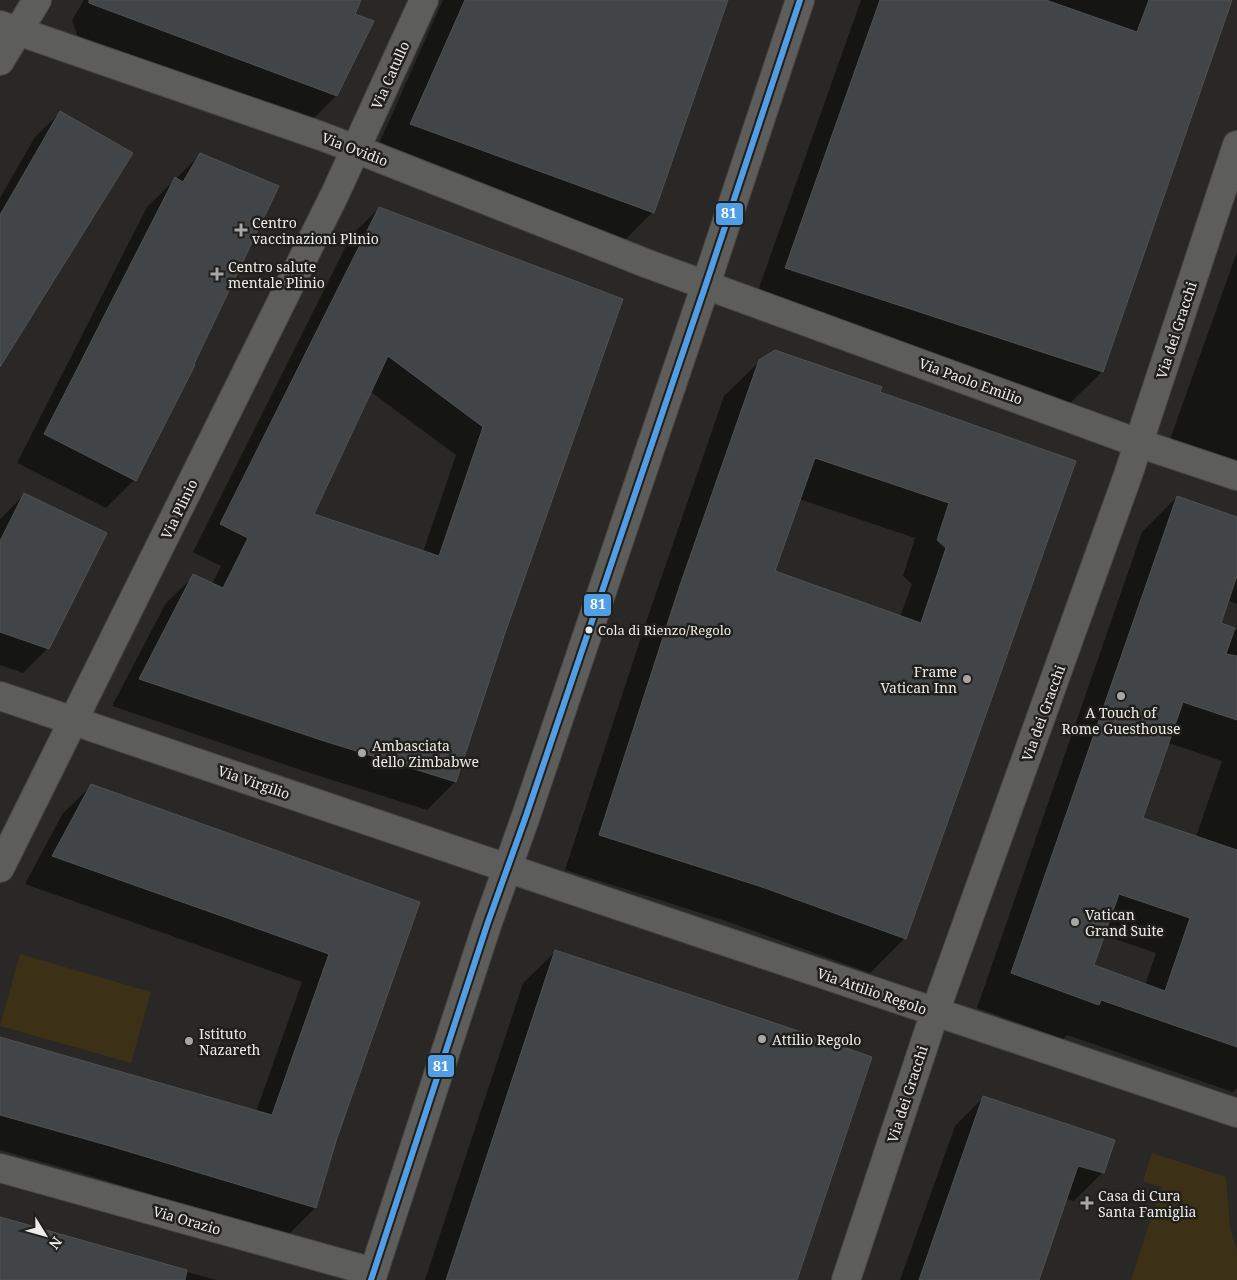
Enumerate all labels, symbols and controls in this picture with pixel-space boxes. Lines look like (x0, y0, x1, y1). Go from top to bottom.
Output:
street label: Via Catullo (367, 38, 413, 112)
street label: Via Ovidio (319, 128, 391, 170)
line badge: 81 (715, 202, 744, 226)
text: 81 (721, 203, 737, 222)
place label: Centro vaccinazioni Plinio (252, 213, 379, 248)
marker: Centro vaccinazioni Plinio (234, 223, 248, 237)
place label: Centro salute mentale Plinio (228, 257, 325, 292)
marker: Centro salute mentale Plinio (210, 267, 224, 281)
street label: Via dei Gracchi (1151, 279, 1201, 381)
street label: Via Paolo Emilio (916, 353, 1026, 409)
street label: Via Plinio (156, 476, 202, 542)
line badge: 81 (583, 593, 612, 617)
text: 81 (590, 594, 606, 613)
place label: Cola di Rienzo/Regolo (598, 621, 731, 639)
marker: Cola di Rienzo/Regolo (584, 625, 594, 635)
place label: Frame Vatican Inn (880, 662, 957, 697)
street label: Via dei Gracchi (1017, 662, 1069, 764)
marker: Frame Vatican Inn (961, 673, 973, 685)
marker: A Touch of Rome Guesthouse (1115, 690, 1127, 702)
place label: A Touch of Rome Guesthouse (1062, 703, 1180, 738)
place label: Ambasciata dello Zimbabwe (372, 736, 479, 771)
marker: Ambasciata dello Zimbabwe (356, 747, 368, 759)
street label: Via Virgilio (216, 761, 292, 803)
place label: Vatican Grand Suite (1085, 905, 1164, 940)
marker: Vatican Grand Suite (1069, 916, 1081, 928)
street label: Via Attilio Regolo (815, 963, 929, 1019)
place label: Istituto Nazareth (199, 1024, 261, 1059)
place label: Attilio Regolo (772, 1030, 861, 1049)
marker: Attilio Regolo (756, 1033, 768, 1045)
marker: Istituto Nazareth (183, 1035, 195, 1047)
street label: Via dei Gracchi (882, 1043, 932, 1145)
line badge: 81 (427, 1054, 455, 1078)
text: 81 (433, 1056, 449, 1075)
place label: Casa di Cura Santa Famiglia (1098, 1186, 1197, 1221)
marker: Casa di Cura Santa Famiglia (1080, 1196, 1094, 1210)
street label: Via Orazio (151, 1201, 223, 1239)
north arrow (20, 1210, 70, 1260)
text: N (45, 1233, 67, 1253)

